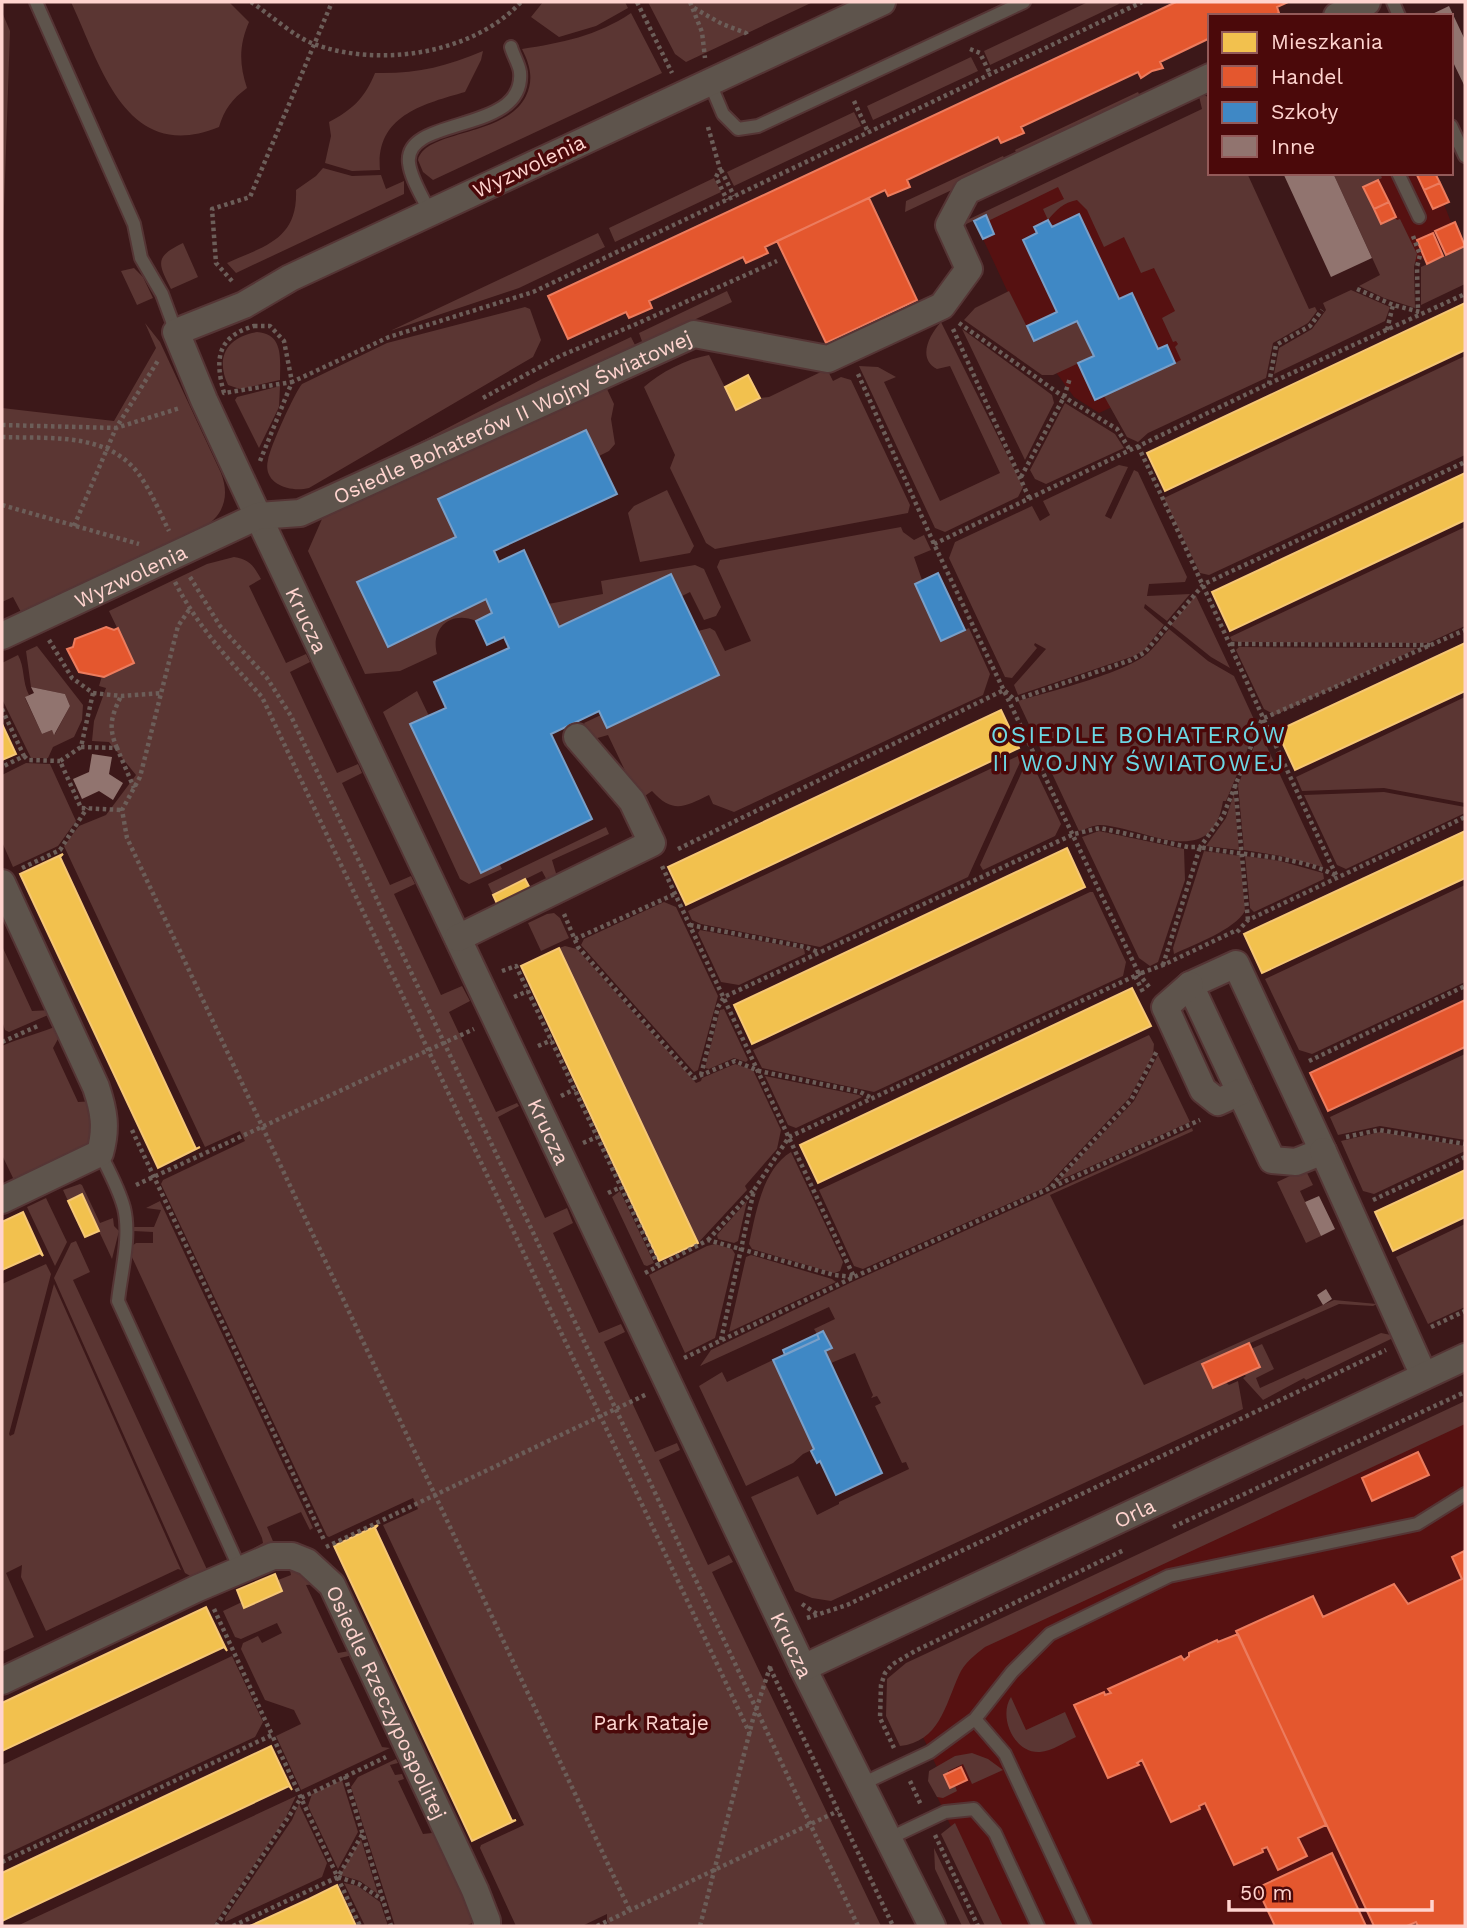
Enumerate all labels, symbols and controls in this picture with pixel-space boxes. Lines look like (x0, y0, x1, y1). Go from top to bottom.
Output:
legend (1208, 14, 1453, 175)
text: Mieszkania (1271, 29, 1383, 54)
text: Handel (1271, 64, 1343, 89)
text: Szkoły (1271, 99, 1339, 124)
street label: Wyzwolenia (469, 129, 589, 203)
text: Inne (1271, 134, 1315, 159)
street label: Osiedle Bohaterów II Wojny Światowej (329, 324, 695, 509)
street label: Wyzwolenia (70, 539, 191, 613)
street label: Krucza (281, 583, 333, 657)
district label: OSIEDLE BOHATERÓW II WOJNY ŚWIATOWEJ (991, 721, 1287, 777)
street label: Krucza (523, 1094, 576, 1169)
street label: Orla (1110, 1492, 1159, 1533)
street label: Osiedle Rzeczypospolitej (321, 1581, 452, 1823)
street label: Krucza (766, 1608, 818, 1682)
park label: Park Rataje (593, 1710, 709, 1735)
scale bar (1229, 1868, 1432, 1912)
text: 50 m (1240, 1880, 1292, 1905)

